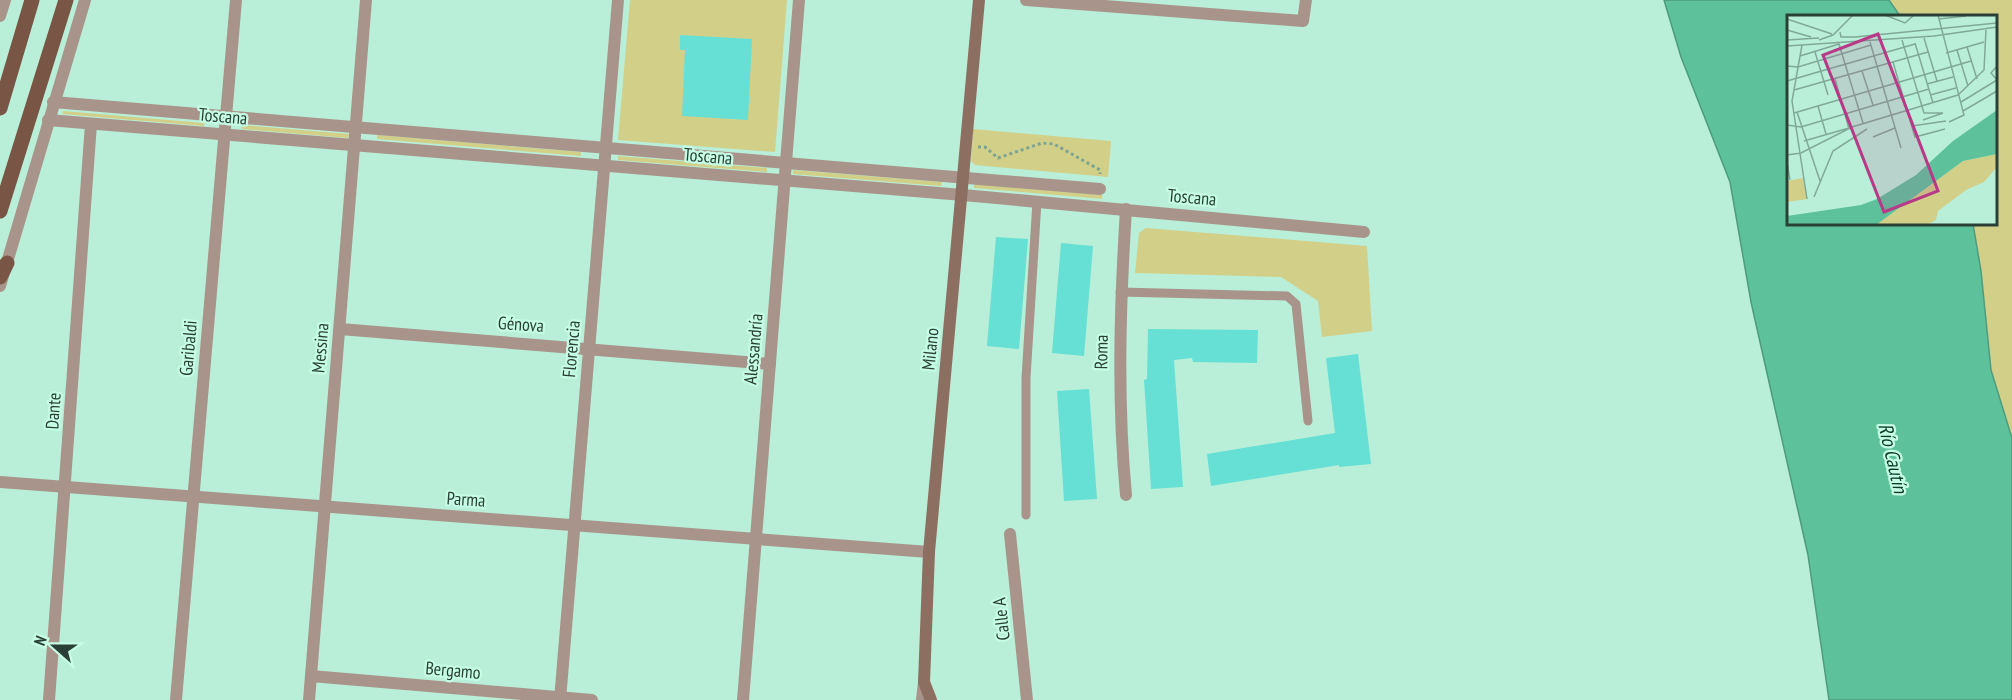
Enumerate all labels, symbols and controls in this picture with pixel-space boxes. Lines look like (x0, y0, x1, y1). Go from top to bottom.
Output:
inset map (1787, 15, 1997, 225)
street label: Toscana (198, 102, 248, 130)
street label: Toscana (683, 142, 733, 170)
street label: Toscana (1167, 183, 1217, 211)
street label: Génova (497, 311, 545, 337)
street label: Alessandría (738, 313, 768, 385)
street label: Garibaldi (174, 319, 202, 377)
street label: Florencia (557, 320, 585, 378)
street label: Messina (306, 322, 334, 374)
street label: Milano (916, 326, 944, 371)
street label: Roma (1089, 334, 1113, 370)
street label: Dante (40, 392, 66, 430)
water label: Río Cautín (1872, 420, 1914, 497)
street label: Parma (446, 486, 486, 512)
street label: Calle A (987, 596, 1015, 642)
north arrow (24, 616, 84, 676)
text: N (29, 633, 51, 648)
street label: Bergamo (424, 656, 482, 684)

